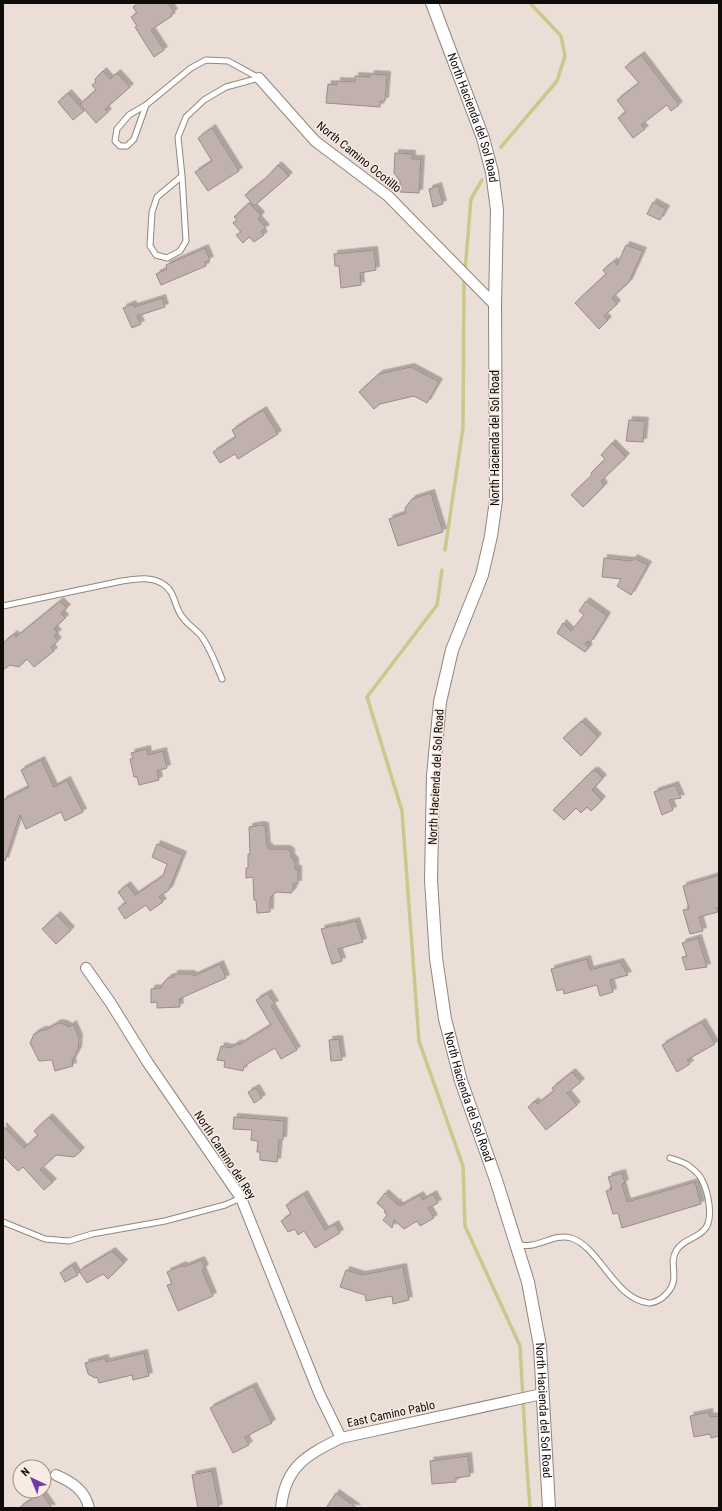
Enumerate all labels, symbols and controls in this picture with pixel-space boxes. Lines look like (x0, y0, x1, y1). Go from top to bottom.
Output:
street label: North Hacienda del Sol Road (445, 51, 500, 183)
street label: North Camino Ocotillo (314, 119, 404, 195)
street label: North Hacienda del Sol Road (488, 370, 502, 506)
street label: North Hacienda del Sol Road (425, 709, 447, 845)
street label: North Hacienda del Sol Road (442, 1030, 496, 1164)
street label: North Camino del Rey (191, 1108, 259, 1202)
street label: North Hacienda del Sol Road (533, 1342, 554, 1479)
street label: East Camino Pablo (346, 1398, 436, 1430)
north arrow (12, 1459, 52, 1499)
text: N (18, 1465, 33, 1479)

